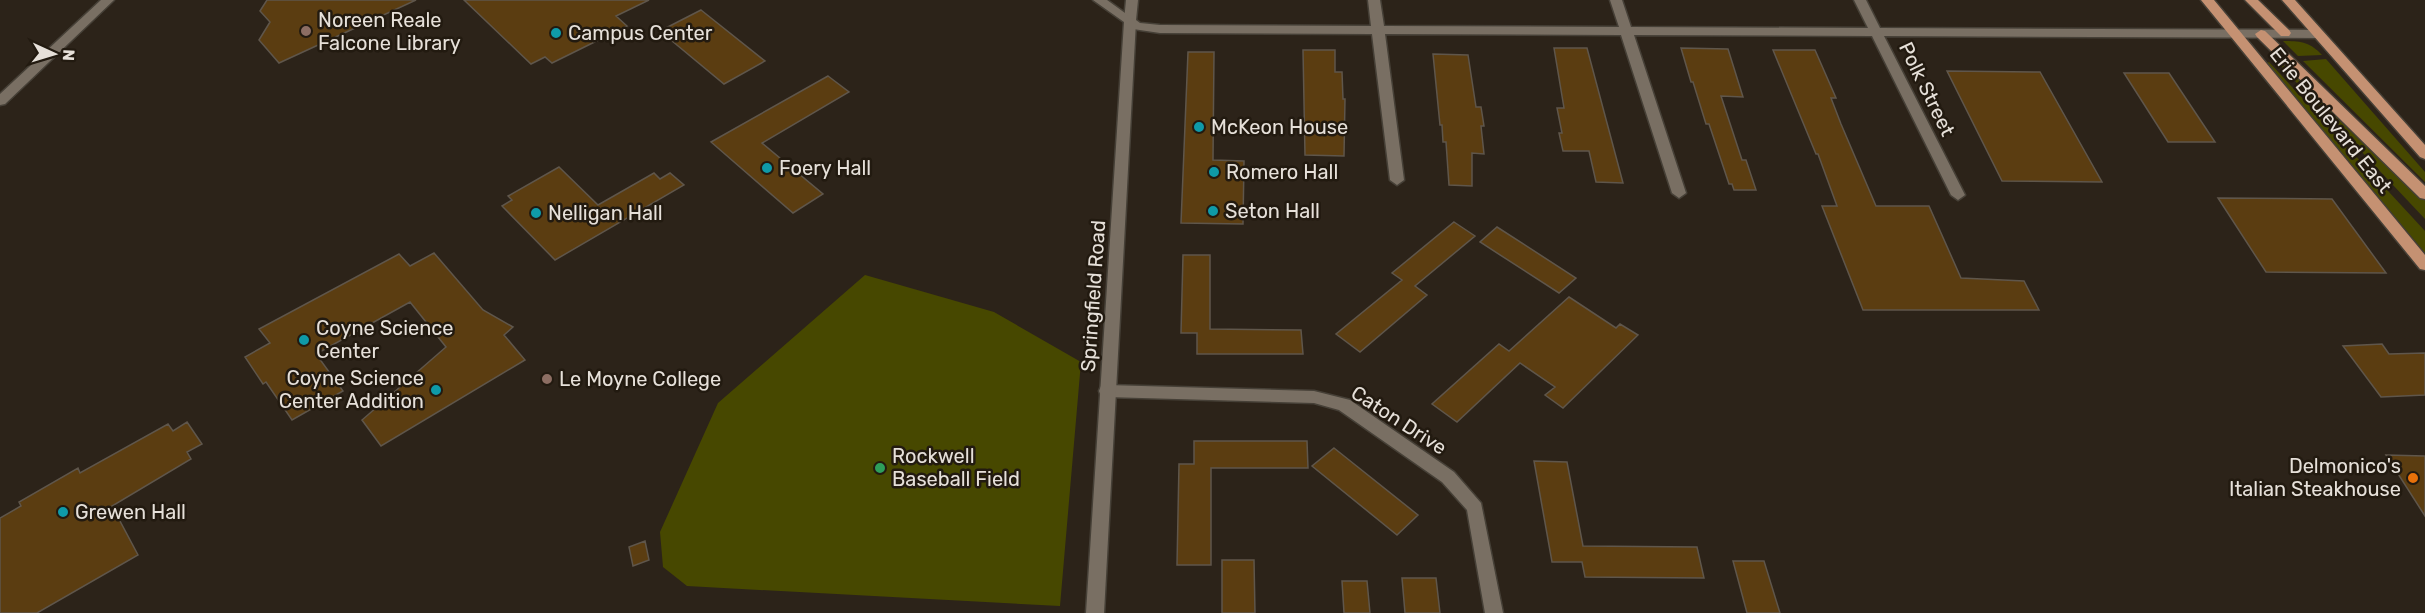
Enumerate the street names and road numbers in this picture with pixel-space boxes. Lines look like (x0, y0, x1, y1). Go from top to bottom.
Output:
street label: Polk Street (1894, 38, 1960, 140)
street label: Erie Boulevard East (2265, 42, 2397, 198)
street label: Springfield Road (1076, 219, 1110, 373)
street label: Caton Drive (1347, 380, 1451, 460)

